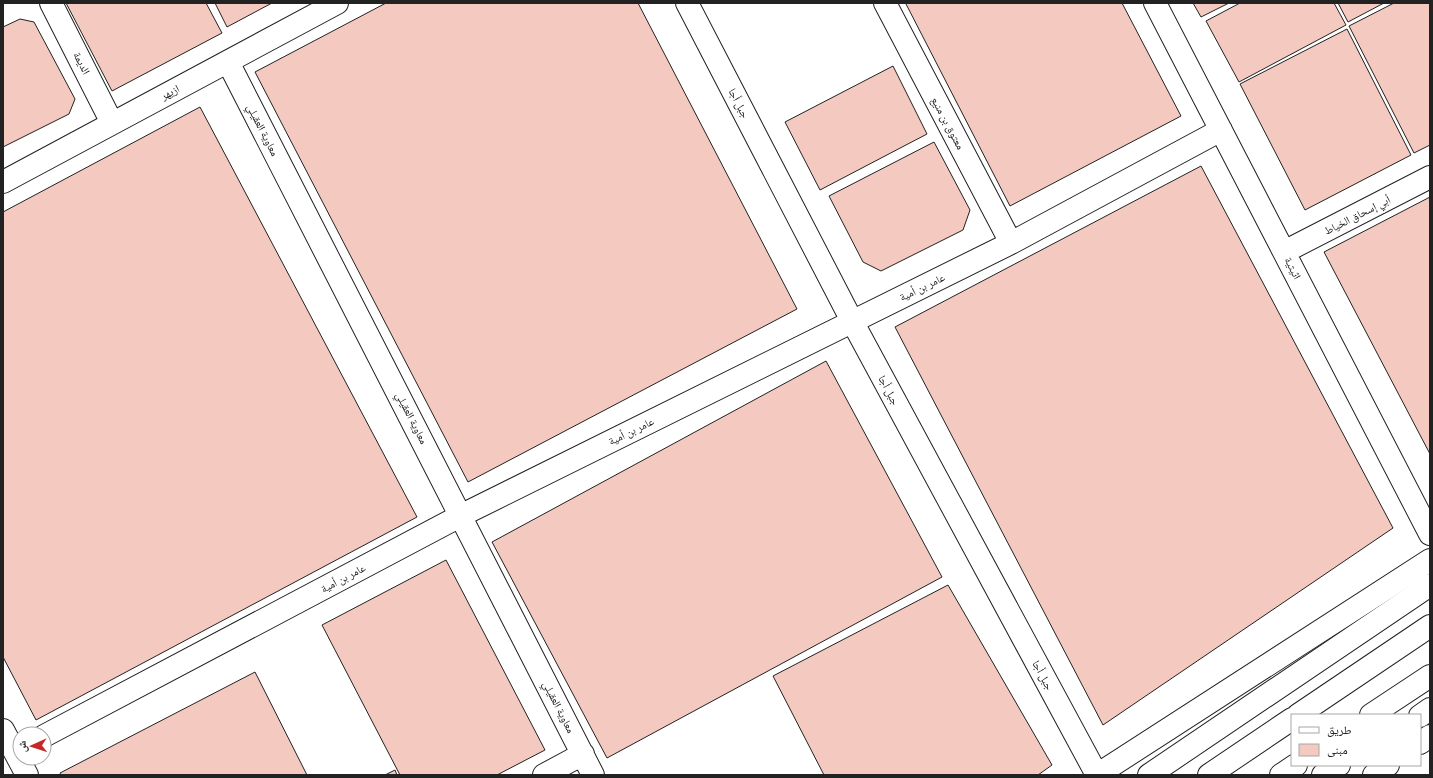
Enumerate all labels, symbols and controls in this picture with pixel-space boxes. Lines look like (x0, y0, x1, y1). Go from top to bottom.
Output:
street label: الديمة (71, 50, 93, 76)
street label: ازيهر (158, 82, 181, 102)
street label: جبل أجا (726, 86, 752, 120)
street label: معتوق بن منيع (928, 95, 967, 152)
street label: معاوية العقيلي (242, 102, 281, 159)
street label: أبي إسحاق الخياط (1321, 192, 1393, 239)
street label: اثيثية (1282, 255, 1304, 281)
street label: عامر بن أمية (897, 270, 947, 304)
street label: جبل أجا (875, 373, 902, 407)
street label: معاوية العقيلي (391, 390, 430, 447)
street label: عامر بن أمية (606, 414, 656, 448)
street label: عامر بن أمية (318, 560, 368, 596)
street label: جبل أجا (1029, 658, 1056, 692)
street label: معاوية العقيلي (538, 679, 577, 736)
legend (1291, 714, 1421, 766)
text: طريق (1327, 723, 1352, 737)
north arrow (12, 726, 52, 766)
text: ش (16, 740, 30, 753)
text: مبنى (1327, 743, 1348, 757)

